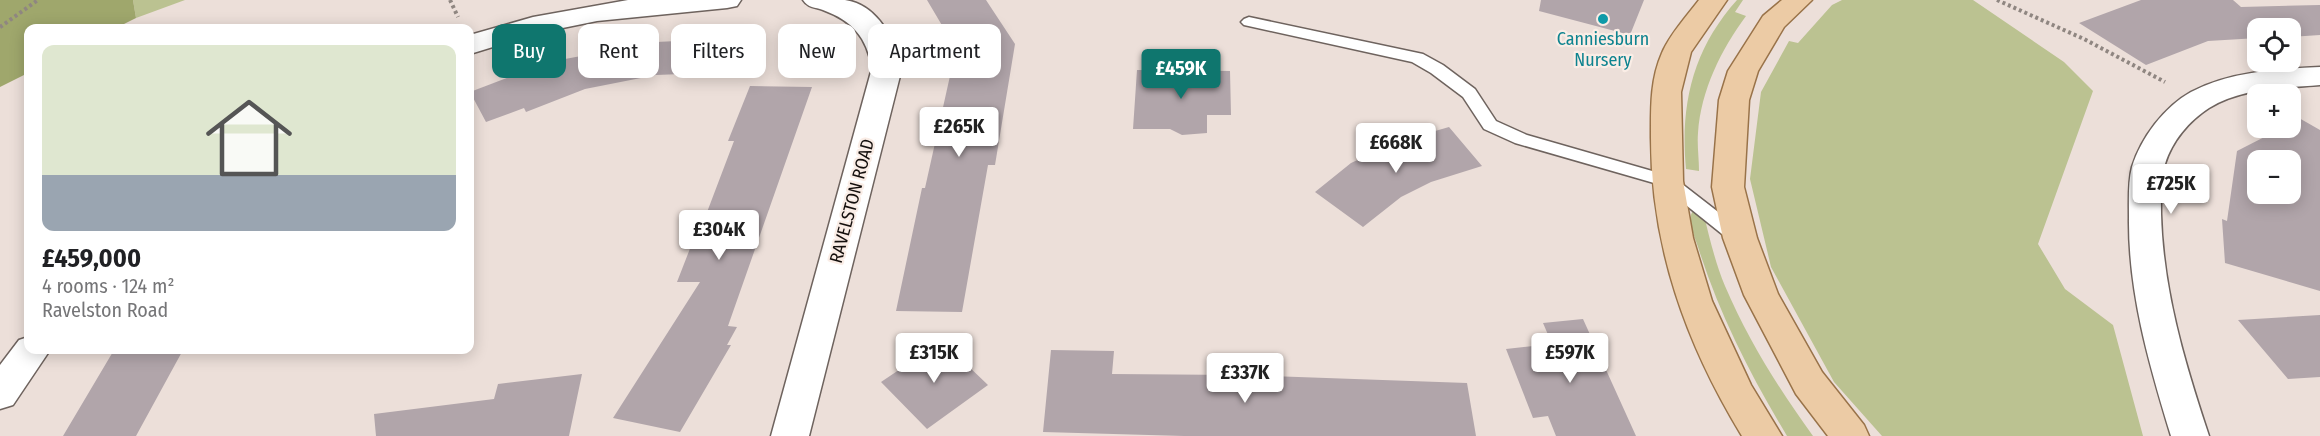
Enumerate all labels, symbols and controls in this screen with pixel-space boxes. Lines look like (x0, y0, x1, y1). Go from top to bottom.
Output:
marker: Canniesburn Nursery (1596, 12, 1610, 26)
map controls (2247, 18, 2301, 204)
button: locate (2247, 18, 2301, 72)
chip: Buy (492, 24, 566, 78)
chip: Rent (578, 24, 659, 78)
chip: Filters (671, 24, 766, 78)
chip: New (778, 24, 856, 78)
chip: Apartment (868, 24, 1001, 78)
place label: Canniesburn Nursery (1557, 28, 1649, 71)
pin: £459K (1139, 49, 1223, 100)
text: £459K (1156, 56, 1206, 80)
icon: home (195, 84, 303, 192)
button: + (2247, 84, 2301, 138)
pin: £265K (917, 107, 1001, 158)
text: £265K (934, 114, 984, 138)
pin: £668K (1354, 123, 1438, 174)
text: £668K (1370, 130, 1422, 154)
street label: RAVELSTON ROAD (825, 136, 879, 266)
button: − (2247, 150, 2301, 204)
pin: £725K (2129, 164, 2213, 215)
text: £725K (2147, 171, 2196, 195)
pin: £304K (677, 210, 761, 261)
text: £304K (693, 217, 745, 241)
text: £459,000 (42, 243, 141, 274)
text: 4 rooms · 124 m² (42, 274, 175, 298)
text: Ravelston Road (42, 298, 168, 322)
pin: £315K (892, 333, 976, 384)
pin: £597K (1528, 333, 1612, 384)
text: £315K (910, 340, 958, 364)
text: £597K (1545, 340, 1595, 364)
pin: £337K (1203, 353, 1287, 404)
text: £337K (1221, 360, 1269, 384)

